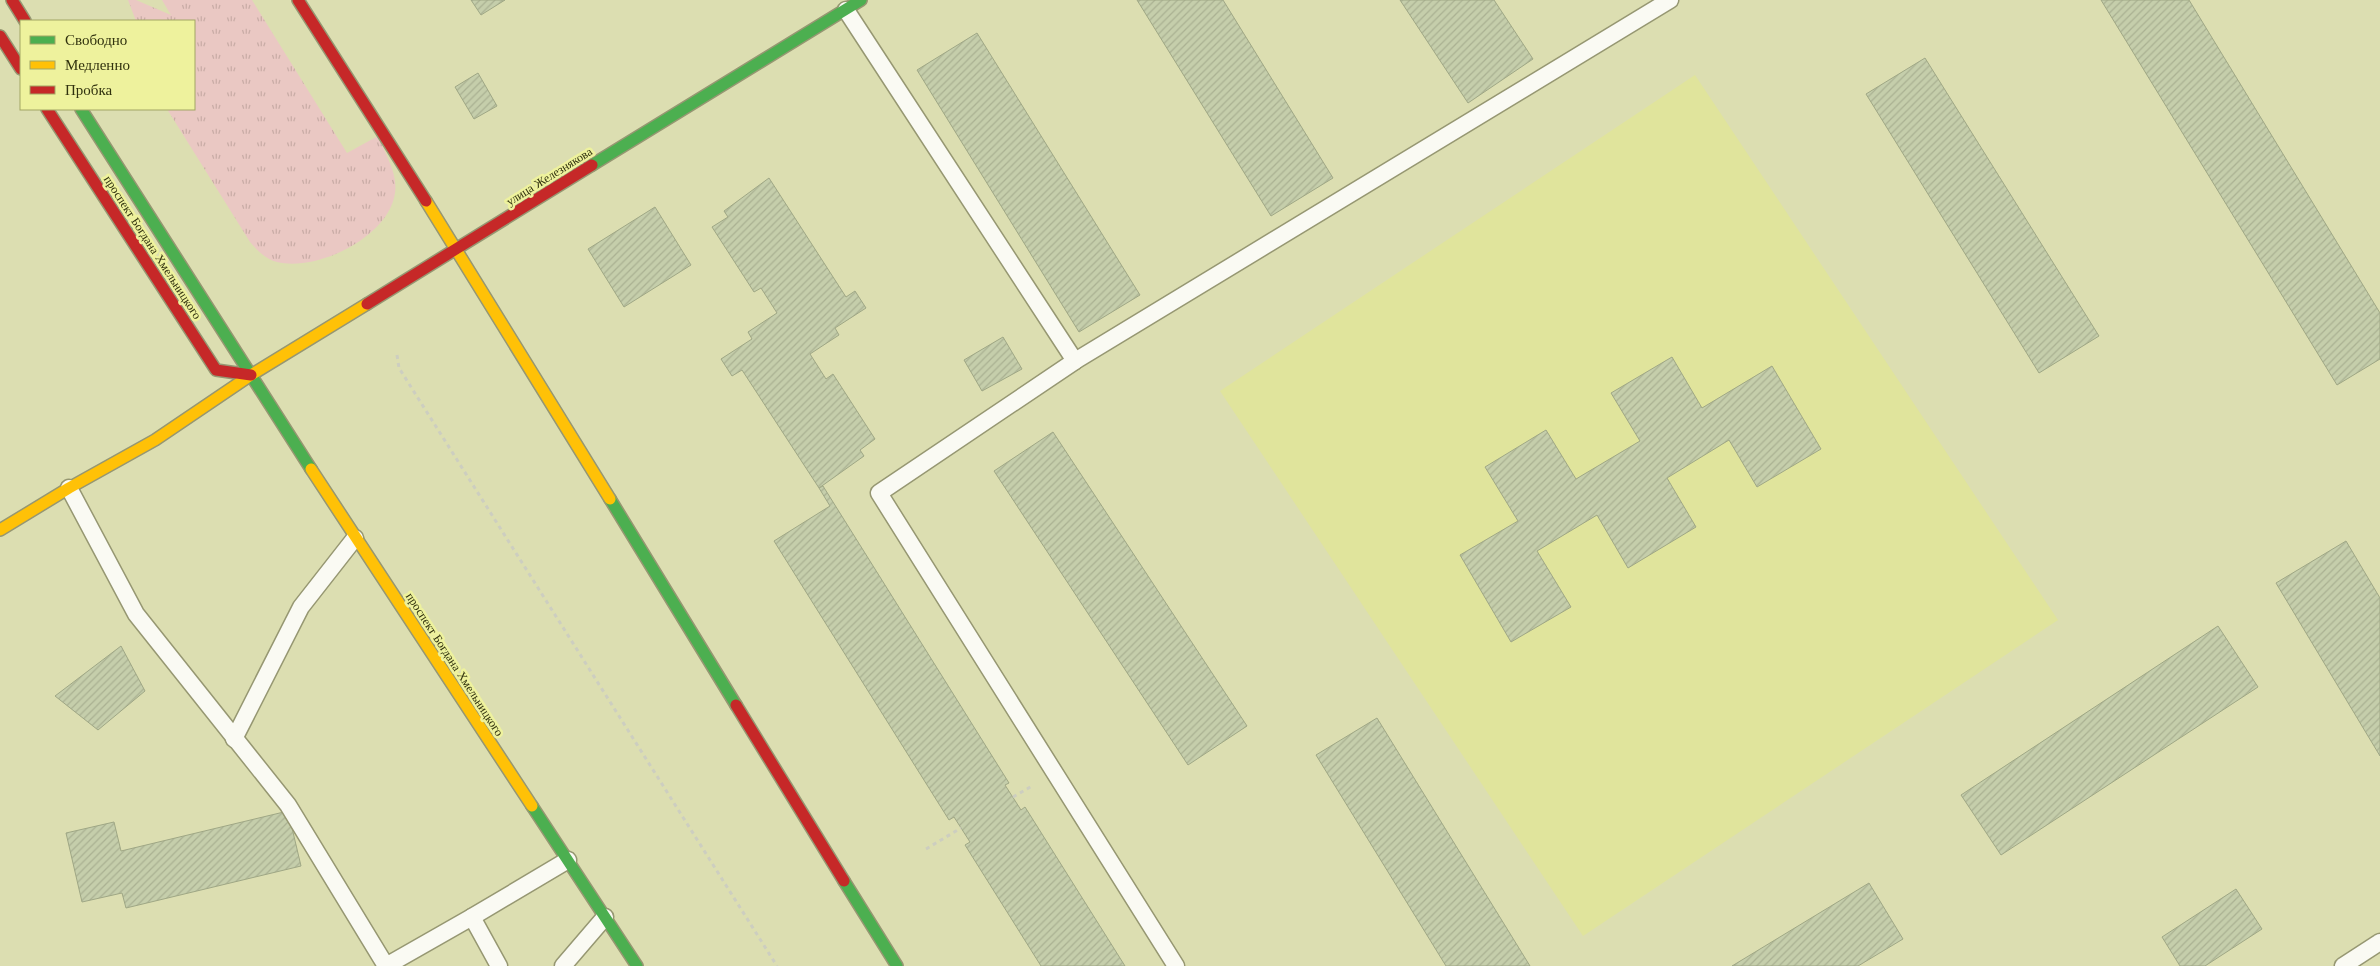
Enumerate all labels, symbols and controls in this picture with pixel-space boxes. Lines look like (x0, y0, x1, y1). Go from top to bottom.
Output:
legend (20, 20, 195, 110)
text: Свободно (65, 30, 127, 49)
text: Медленно (65, 55, 130, 74)
text: Пробка (65, 80, 113, 99)
street label: улица Железнякова (503, 143, 595, 209)
street label: проспект Богдана Хмельницкого (101, 172, 205, 322)
street label: проспект Богдана Хмельницкого (403, 589, 507, 739)

